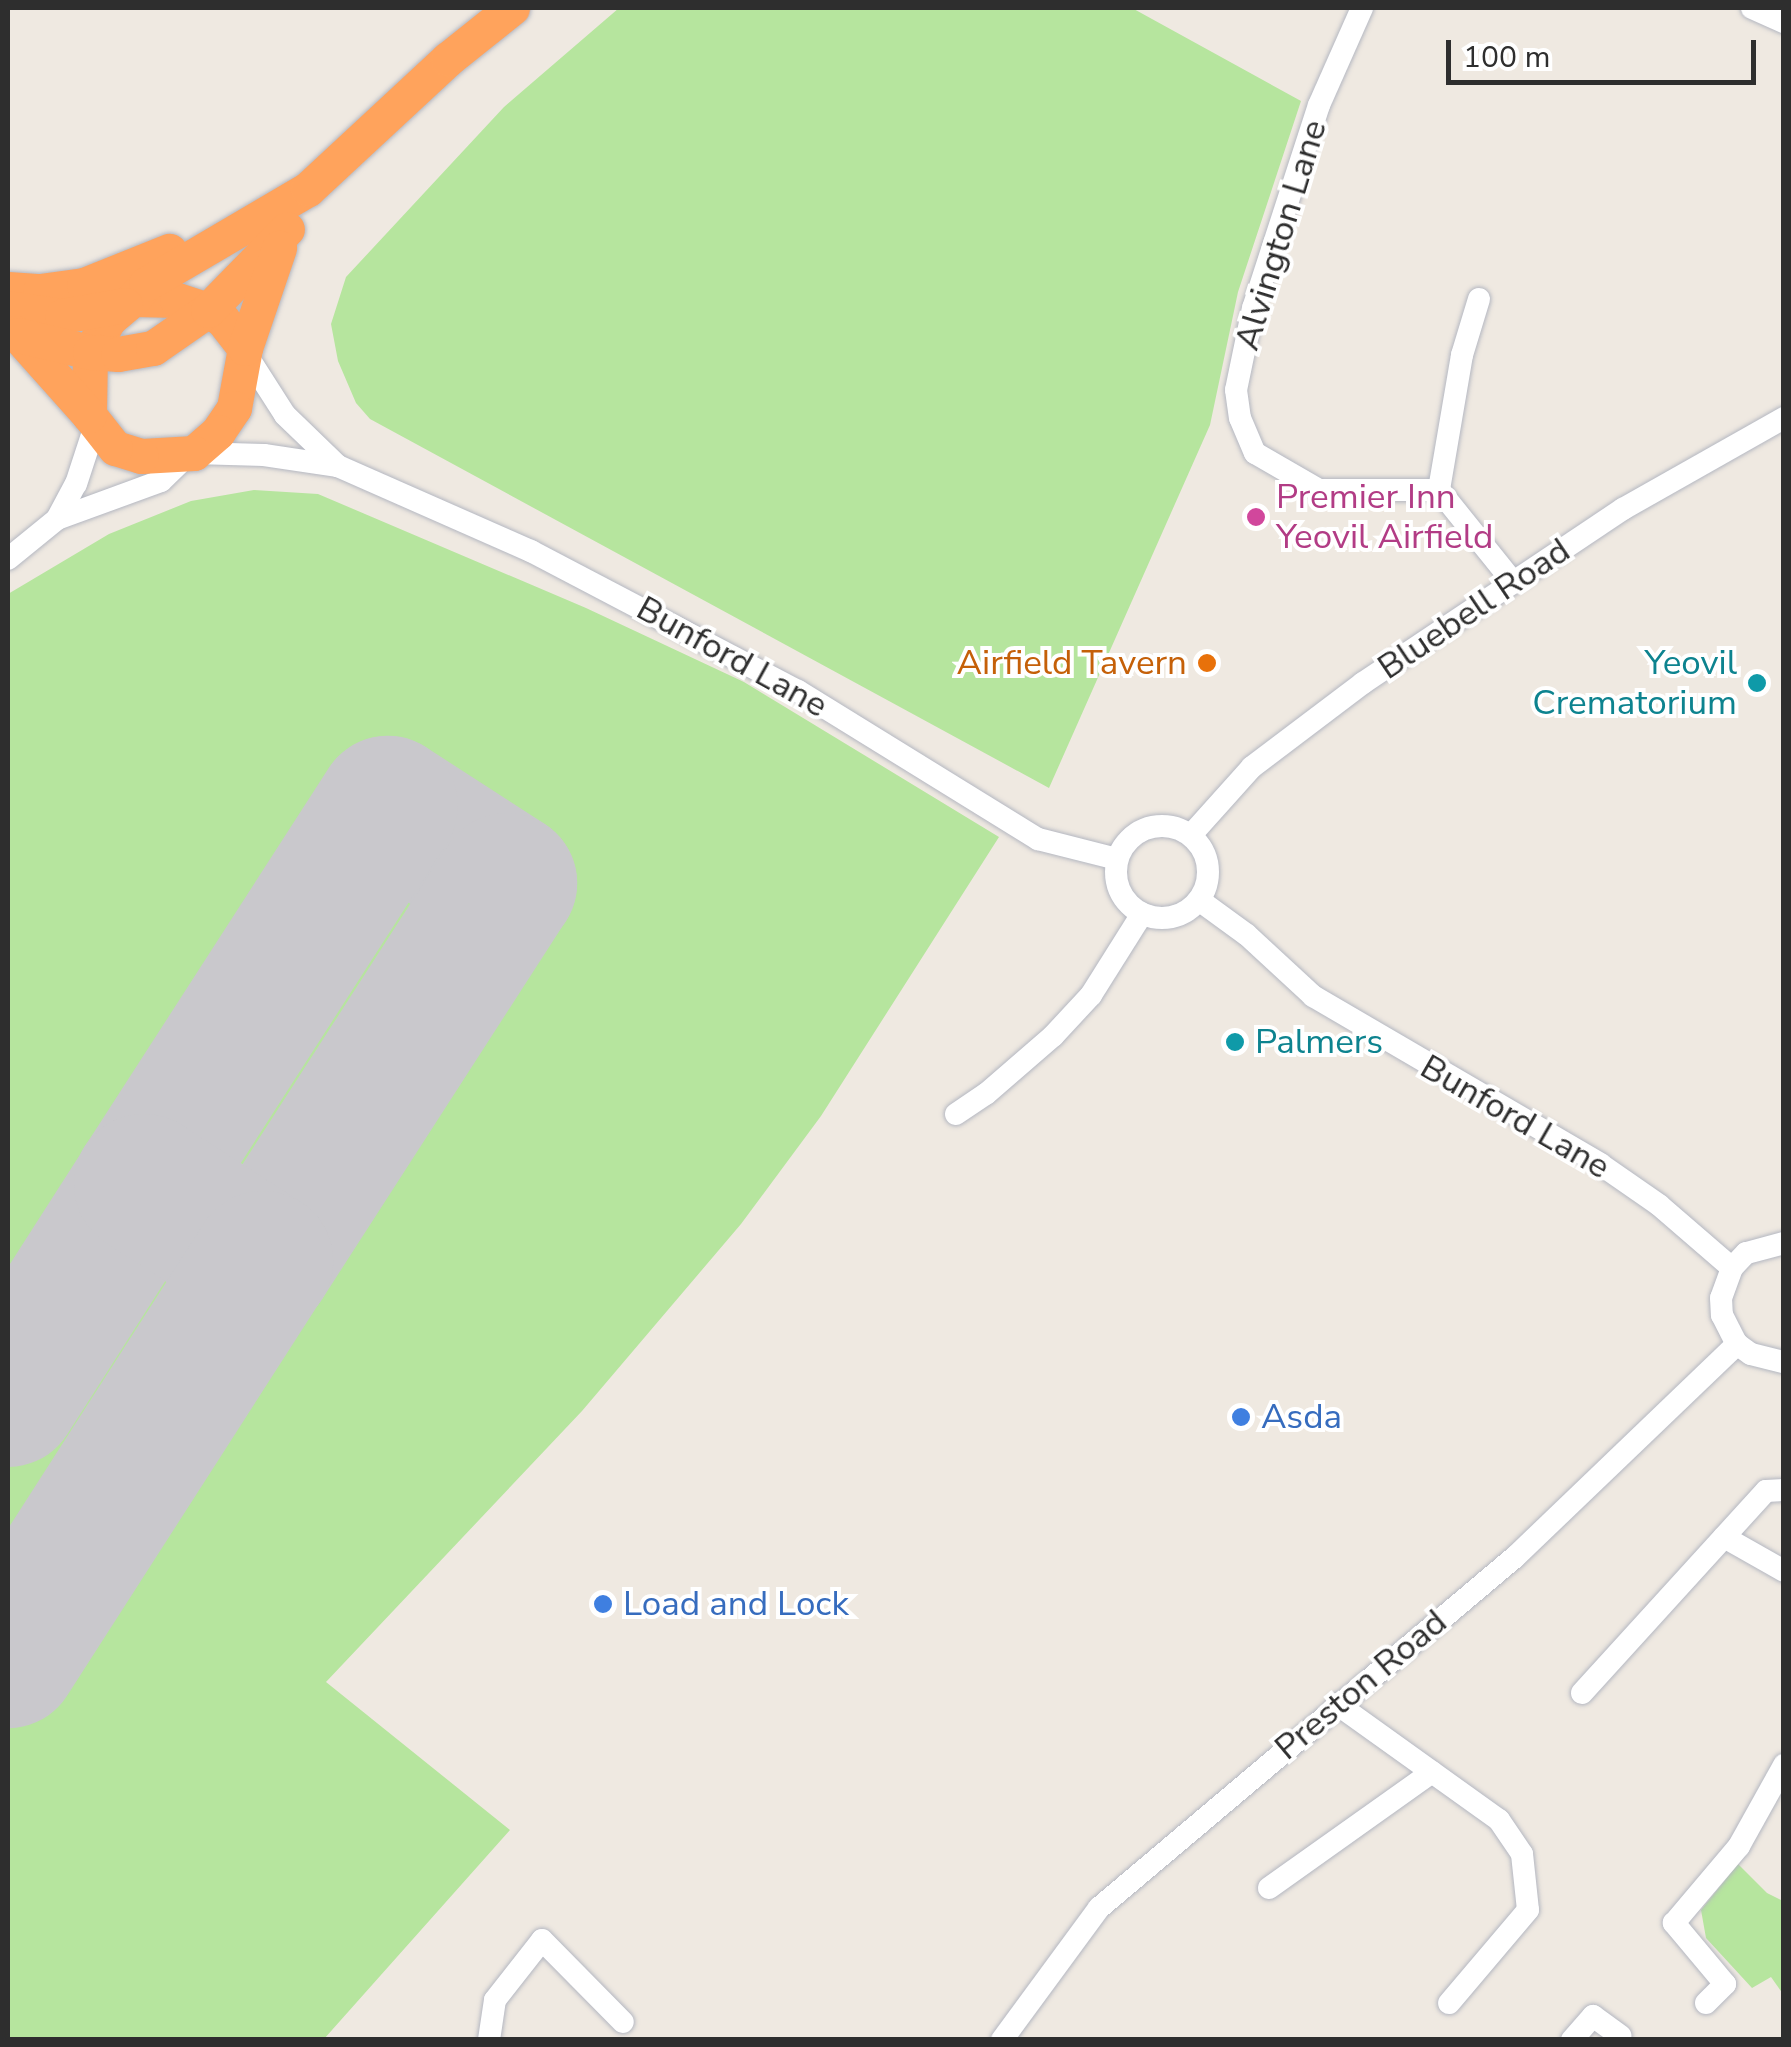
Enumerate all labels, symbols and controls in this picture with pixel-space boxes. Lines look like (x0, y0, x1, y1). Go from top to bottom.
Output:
scale bar (1451, 20, 1761, 82)
text: 100 m (1463, 37, 1550, 78)
street label: Alvington Lane (1226, 115, 1336, 355)
place label: Premier Inn Yeovil Airfield (1276, 476, 1493, 558)
marker: Premier Inn Yeovil Airfield (1245, 506, 1267, 528)
street label: Bluebell Road (1370, 529, 1578, 689)
street label: Bunford Lane (629, 587, 835, 727)
place label: Airfield Tavern (957, 642, 1187, 684)
place label: Yeovil Crematorium (1532, 642, 1737, 724)
marker: Airfield Tavern (1196, 652, 1218, 674)
marker: Yeovil Crematorium (1746, 672, 1768, 694)
place label: Palmers (1255, 1021, 1383, 1063)
marker: Palmers (1224, 1031, 1246, 1053)
street label: Bunford Lane (1413, 1046, 1617, 1188)
place label: Asda (1261, 1396, 1342, 1438)
marker: Asda (1230, 1406, 1252, 1428)
place label: Load and Lock (623, 1583, 849, 1625)
marker: Load and Lock (592, 1593, 614, 1615)
street label: Preston Road (1267, 1601, 1455, 1769)

